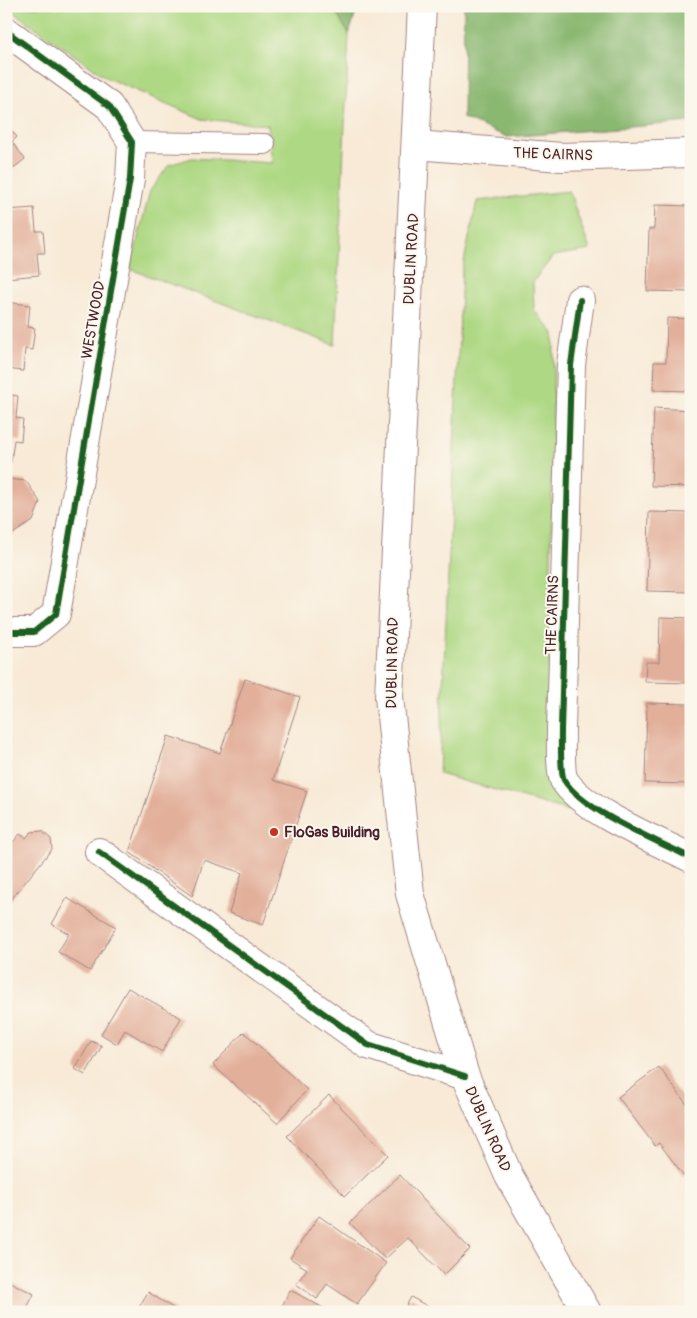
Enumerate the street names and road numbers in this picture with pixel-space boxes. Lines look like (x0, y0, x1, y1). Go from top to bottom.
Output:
street label: THE CAIRNS (513, 144, 593, 165)
street label: DUBLIN ROAD (400, 213, 423, 305)
street label: WESTWOOD (77, 280, 110, 361)
street label: THE CAIRNS (542, 575, 563, 655)
street label: DUBLIN ROAD (382, 617, 403, 709)
street label: DUBLIN ROAD (460, 1084, 515, 1175)

